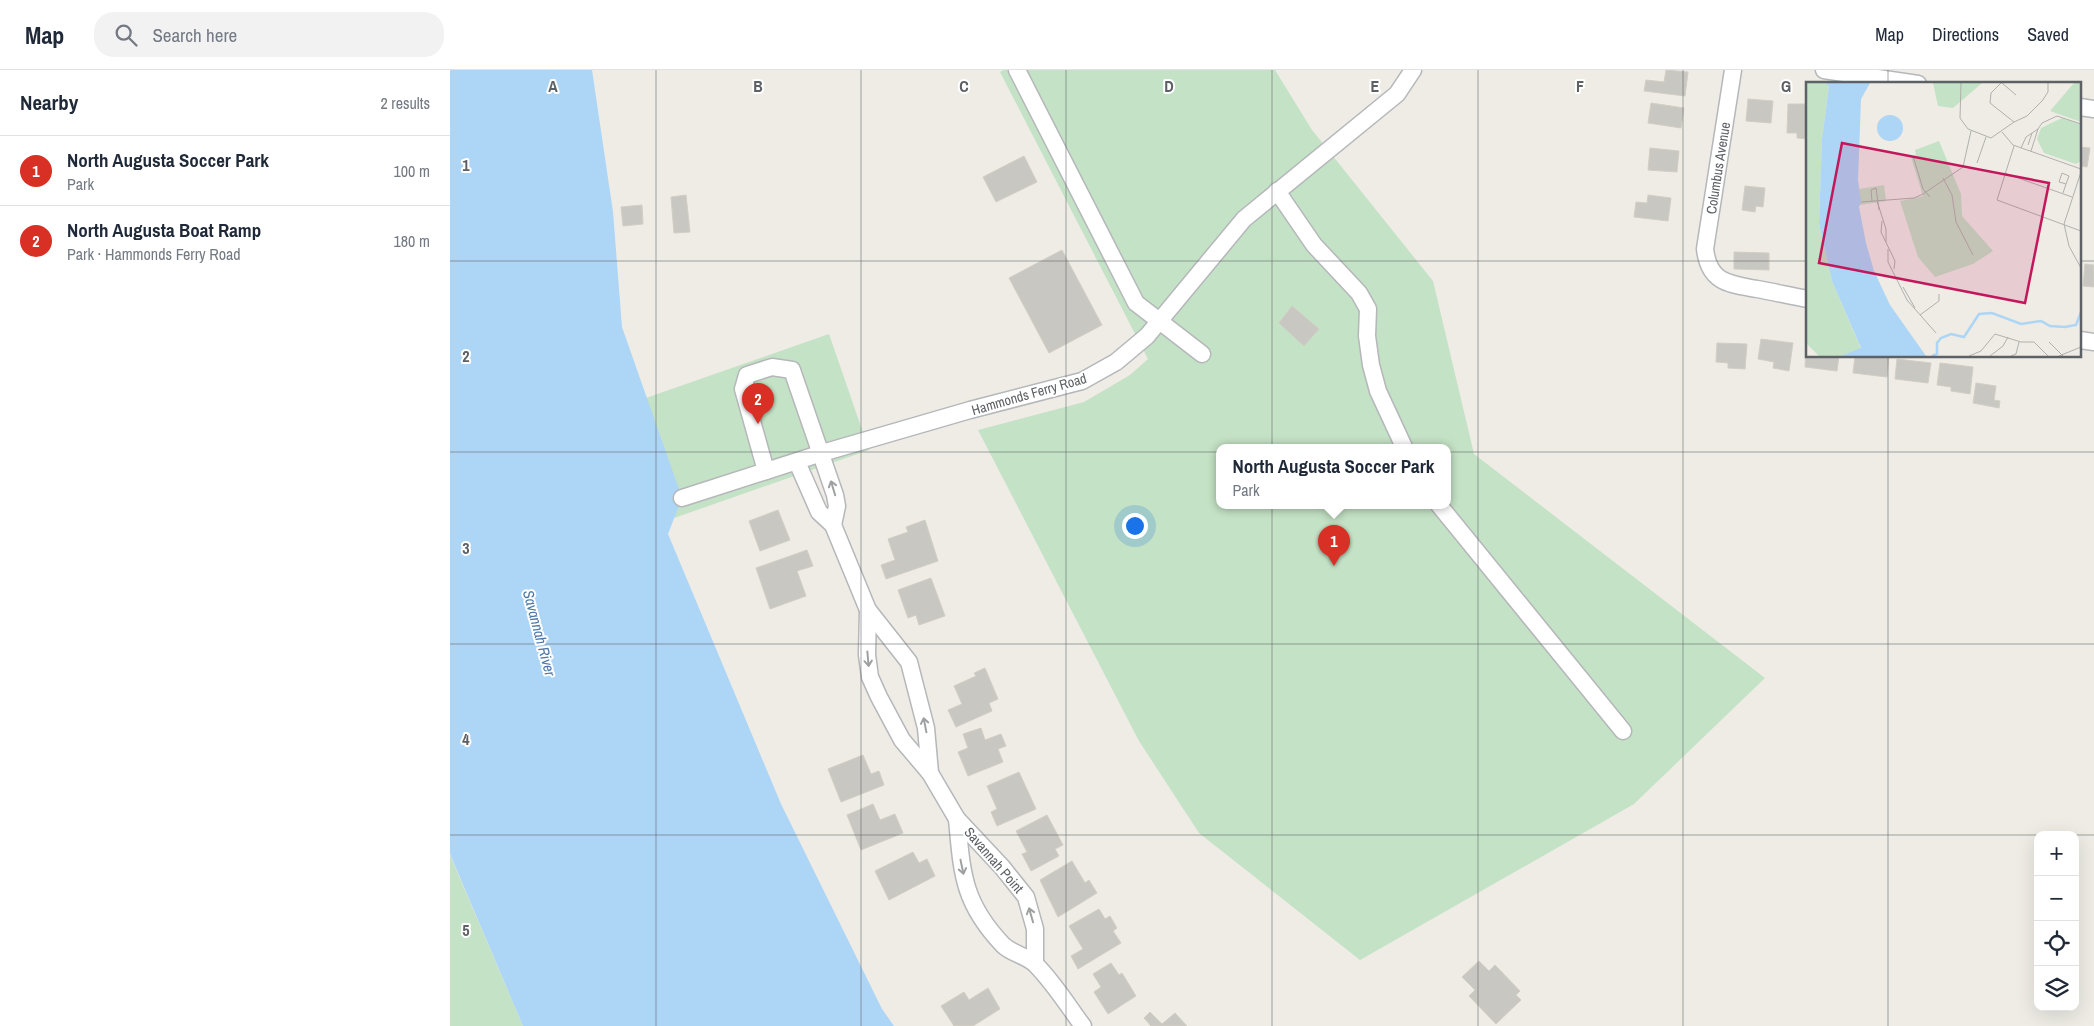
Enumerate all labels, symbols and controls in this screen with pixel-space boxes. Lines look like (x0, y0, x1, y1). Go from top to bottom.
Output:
search box (94, 12, 444, 57)
text: Map (25, 19, 64, 51)
icon: search (112, 21, 140, 49)
text: Search here (152, 22, 237, 48)
text: Map (1875, 22, 1904, 47)
text: Directions (1932, 22, 1999, 47)
text: Saved (2027, 22, 2069, 47)
text: A (548, 75, 558, 97)
text: B (753, 75, 763, 97)
text: C (959, 75, 969, 97)
text: D (1164, 75, 1174, 97)
text: E (1371, 75, 1380, 97)
text: F (1576, 75, 1584, 97)
text: G (1781, 75, 1791, 97)
inset map (1806, 82, 2082, 358)
text: Nearby (20, 88, 78, 117)
text: 2 results (380, 92, 430, 114)
street label: Columbus Avenue (1702, 121, 1734, 215)
text: North Augusta Soccer Park (67, 147, 269, 173)
text: 1 (462, 154, 470, 176)
text: 1 (32, 160, 40, 182)
text: 100 m (394, 160, 430, 182)
text: Park (67, 173, 94, 195)
text: North Augusta Boat Ramp (67, 217, 261, 243)
text: 2 (32, 230, 40, 252)
text: 180 m (394, 230, 430, 252)
text: Park · Hammonds Ferry Road (67, 243, 241, 265)
text: 2 (462, 345, 470, 367)
street label: Hammonds Ferry Road (969, 369, 1089, 419)
pin: 2 (742, 383, 774, 424)
popup (1216, 444, 1451, 509)
text: North Augusta Soccer Park (1232, 453, 1435, 479)
text: Park (1232, 479, 1259, 501)
one-way arrow (828, 481, 838, 497)
your location (1122, 513, 1148, 539)
pin: 1 (1318, 525, 1350, 566)
text: 3 (462, 537, 470, 559)
water label: Savannah River (518, 588, 561, 679)
one-way arrow (863, 650, 873, 666)
one-way arrow (919, 717, 929, 733)
text: 4 (462, 728, 470, 750)
street label: Savannah Point (960, 823, 1028, 897)
map controls (2034, 831, 2079, 1011)
button: + (2034, 831, 2079, 876)
one-way arrow (958, 858, 967, 874)
button: − (2034, 876, 2079, 921)
one-way arrow (1026, 908, 1035, 924)
text: 5 (462, 919, 470, 941)
button: locate (2034, 921, 2079, 966)
button: layers (2034, 966, 2079, 1011)

